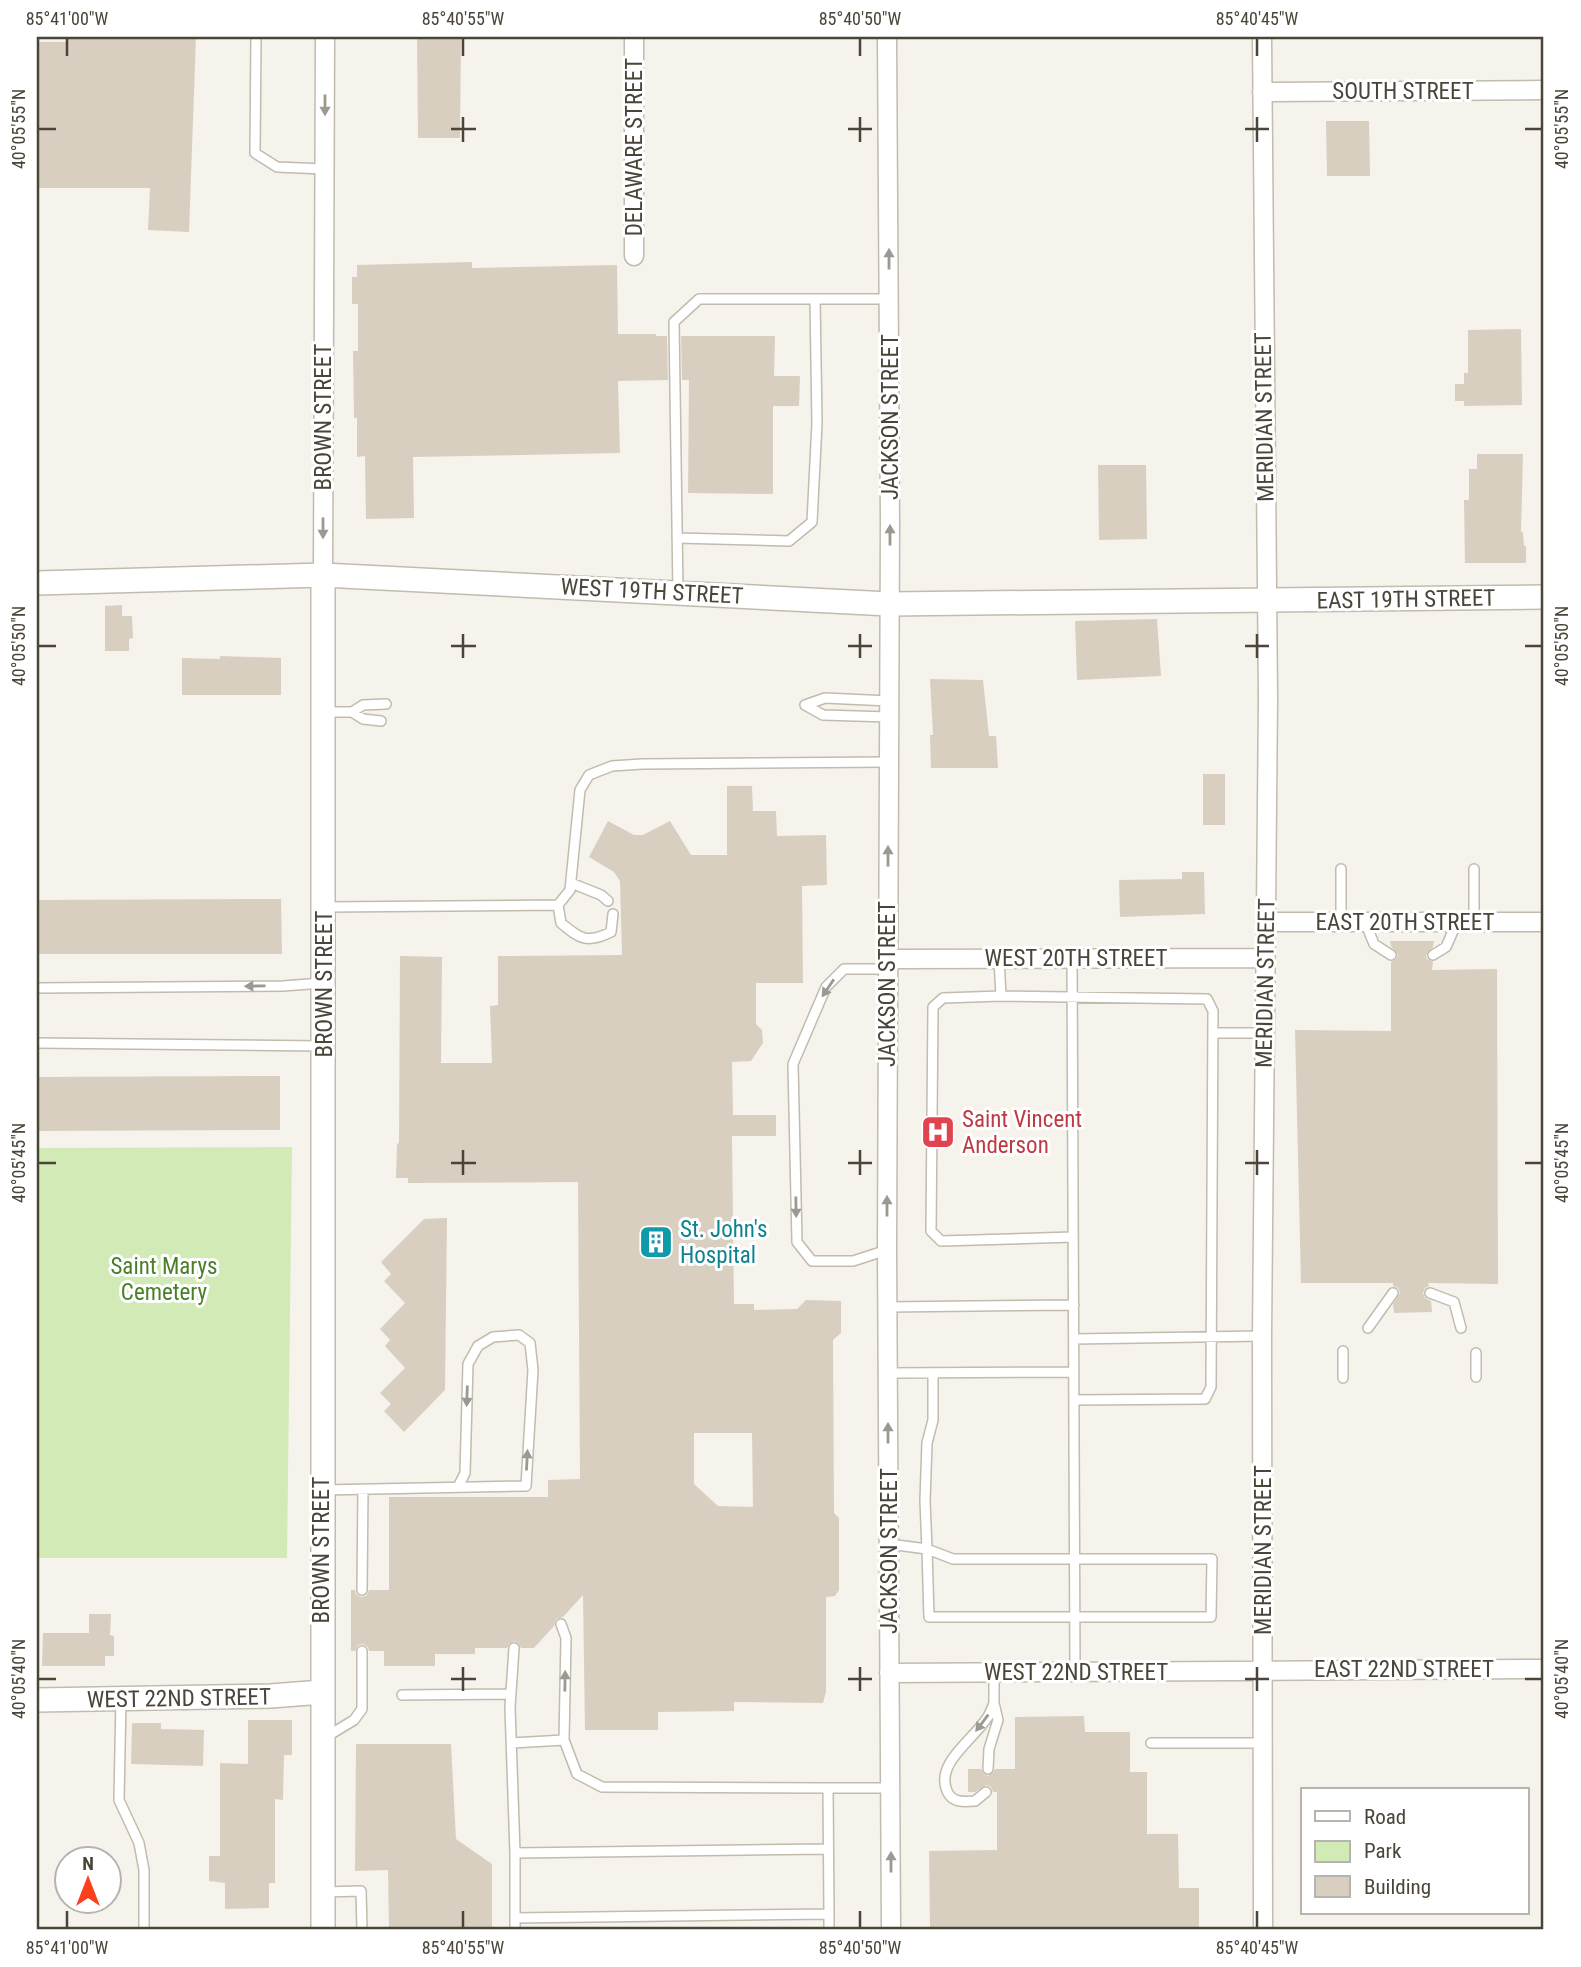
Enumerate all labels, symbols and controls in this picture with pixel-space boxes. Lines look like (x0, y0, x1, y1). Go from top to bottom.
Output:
text: 85°41'00"W (26, 8, 109, 29)
text: 85°40'55"W (422, 8, 505, 29)
text: 85°40'50"W (819, 8, 902, 29)
text: 85°40'45"W (1216, 8, 1299, 29)
street label: DELAWARE STREET (621, 58, 648, 236)
street label: SOUTH STREET (1332, 78, 1474, 105)
text: 40°05'55"N (8, 89, 29, 169)
text: 40°05'55"N (1551, 89, 1572, 169)
one-way arrow (319, 94, 331, 116)
one-way arrow (883, 248, 895, 270)
street label: MERIDIAN STREET (1250, 332, 1279, 502)
street label: JACKSON STREET (877, 334, 904, 500)
street label: BROWN STREET (310, 344, 337, 490)
one-way arrow (317, 518, 329, 540)
one-way arrow (884, 524, 896, 546)
street label: WEST 19TH STREET (560, 573, 744, 610)
street label: EAST 19TH STREET (1316, 584, 1496, 615)
text: 40°05'50"N (8, 606, 29, 686)
text: 40°05'50"N (1551, 606, 1572, 686)
one-way arrow (882, 845, 894, 867)
street label: MERIDIAN STREET (1251, 898, 1280, 1068)
street label: JACKSON STREET (874, 901, 901, 1067)
street label: EAST 20TH STREET (1316, 909, 1494, 936)
street label: BROWN STREET (311, 911, 338, 1057)
street label: WEST 20TH STREET (984, 945, 1168, 972)
one-way arrow (821, 979, 835, 997)
one-way arrow (244, 980, 266, 992)
place label: Saint Vincent Anderson (962, 1106, 1082, 1159)
hospital icon: Saint Vincent Anderson (919, 1113, 957, 1151)
text: 40°05'45"N (8, 1123, 29, 1203)
text: 40°05'45"N (1551, 1123, 1572, 1203)
one-way arrow (881, 1195, 893, 1217)
one-way arrow (790, 1196, 802, 1218)
place label: St. John's Hospital (680, 1216, 767, 1269)
building icon: St. John's Hospital (637, 1223, 675, 1261)
park label: Saint Marys Cemetery (110, 1253, 218, 1306)
one-way arrow (462, 1385, 473, 1407)
one-way arrow (882, 1422, 894, 1444)
one-way arrow (522, 1449, 533, 1471)
street label: MERIDIAN STREET (1250, 1465, 1277, 1635)
street label: JACKSON STREET (876, 1468, 903, 1634)
street label: BROWN STREET (308, 1477, 335, 1623)
text: 40°05'40"N (8, 1639, 29, 1719)
text: 40°05'40"N (1551, 1639, 1572, 1719)
street label: EAST 22ND STREET (1314, 1656, 1494, 1683)
street label: WEST 22ND STREET (984, 1659, 1168, 1686)
one-way arrow (560, 1670, 571, 1692)
street label: WEST 22ND STREET (87, 1683, 271, 1714)
one-way arrow (975, 1714, 989, 1733)
legend (1301, 1788, 1528, 1914)
text: Road (1364, 1805, 1406, 1829)
text: Park (1364, 1839, 1402, 1863)
north arrow (52, 1844, 122, 1914)
one-way arrow (885, 1851, 896, 1873)
text: N (82, 1852, 94, 1875)
text: Building (1364, 1875, 1431, 1899)
text: 85°41'00"W (26, 1937, 109, 1958)
text: 85°40'55"W (422, 1937, 505, 1958)
text: 85°40'50"W (819, 1937, 902, 1958)
text: 85°40'45"W (1216, 1937, 1299, 1958)

